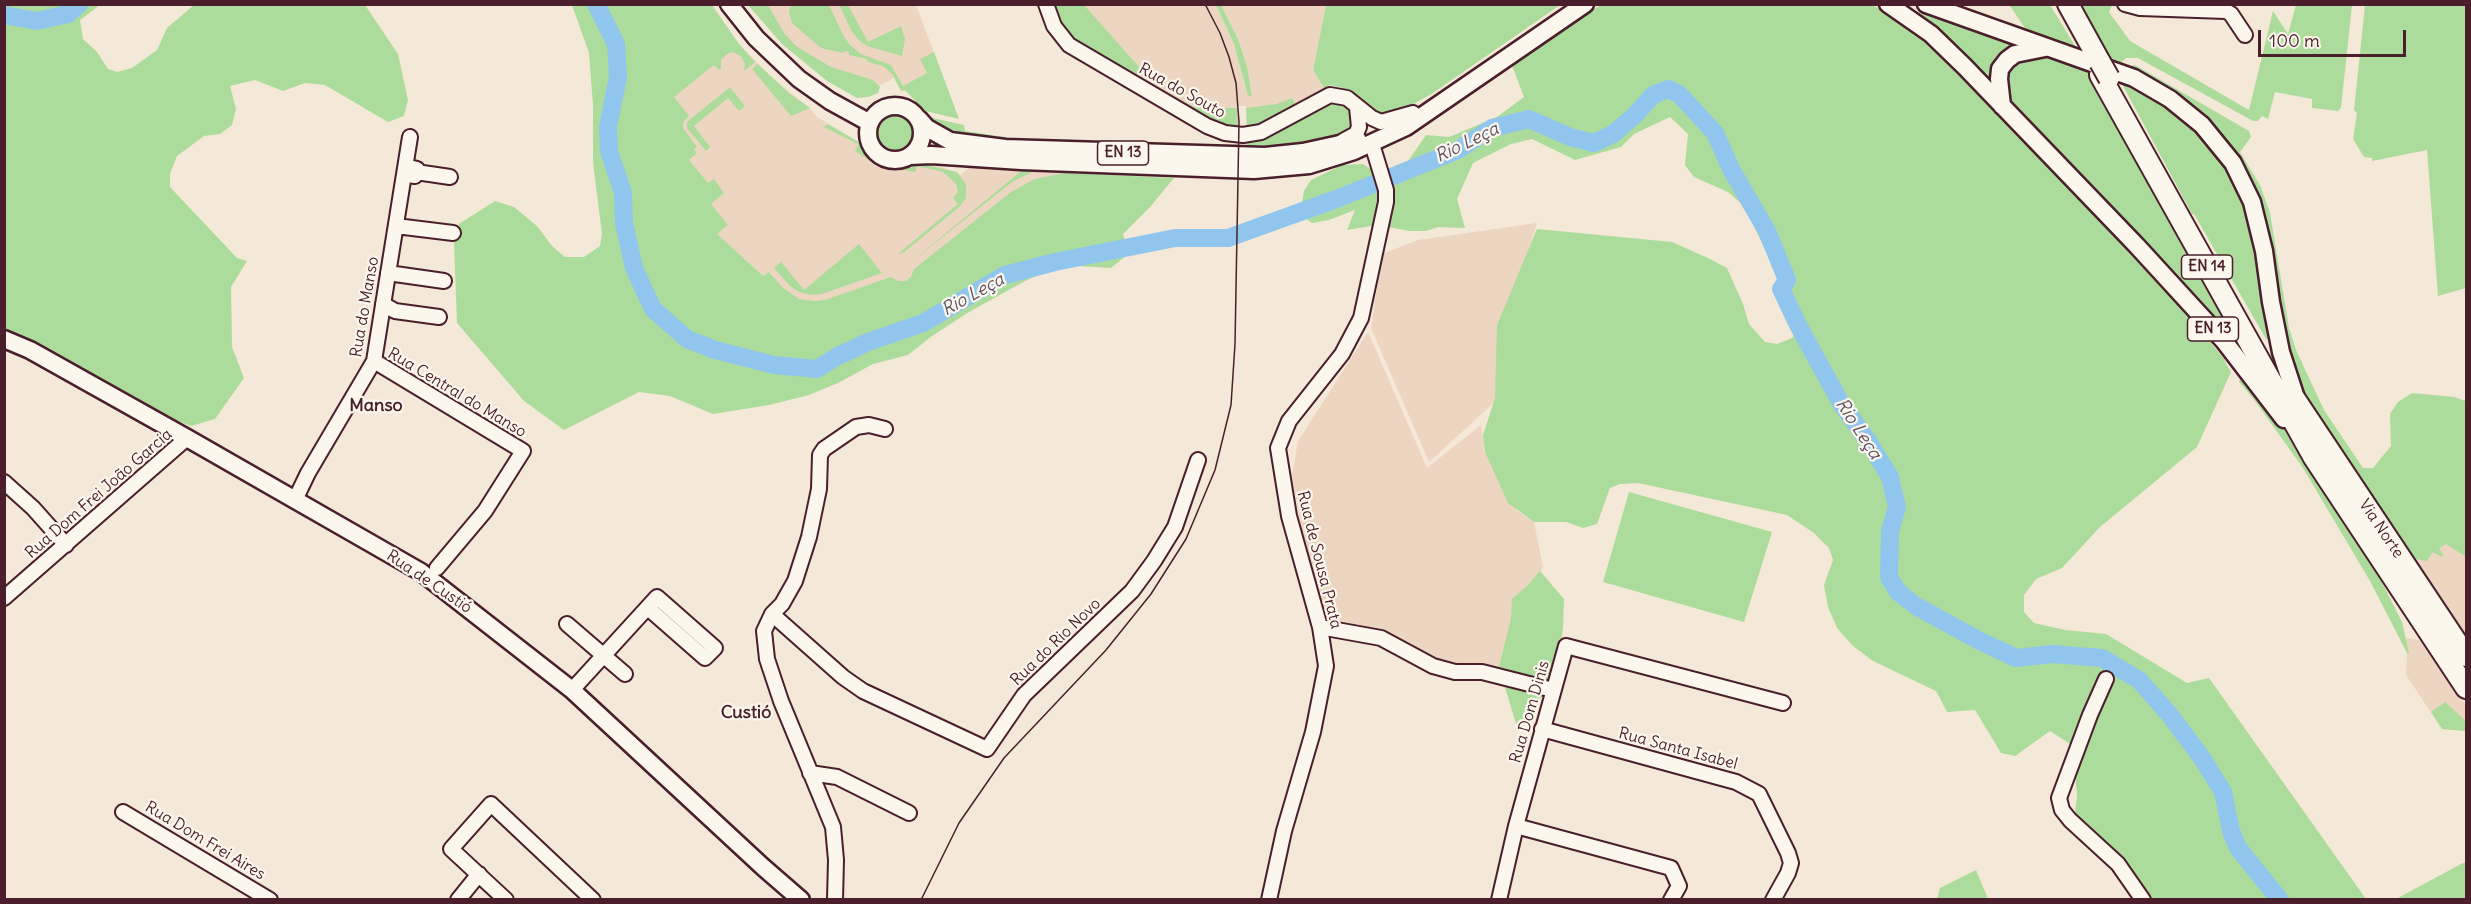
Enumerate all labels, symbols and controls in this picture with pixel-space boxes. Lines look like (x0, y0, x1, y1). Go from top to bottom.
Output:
scale bar (2261, 18, 2410, 56)
text: 100 m (2269, 29, 2320, 52)
street label: Rua do Souto (1135, 59, 1229, 123)
water label: Rio Leça (1432, 118, 1502, 168)
road number: EN 13 (1098, 141, 1148, 165)
street label: Rua do Manso (347, 255, 383, 359)
road number: EN 14 (2182, 255, 2232, 279)
water label: Rio Leça (938, 269, 1008, 321)
road number: EN 13 (2188, 317, 2238, 341)
street label: Rua Central do Manso (384, 344, 530, 442)
district label: Manso (349, 395, 403, 417)
water label: Rio Leça (1830, 395, 1886, 463)
street label: Rua Dom Frei João Garcia (22, 425, 176, 563)
street label: Rua de Sousa Prata (1293, 489, 1345, 631)
street label: Via Norte (2354, 496, 2408, 562)
street label: Rua de Custió (383, 546, 475, 618)
street label: Rua do Rio Novo (1007, 594, 1105, 690)
street label: Rua Dom Dinis (1506, 659, 1554, 765)
district label: Custió (721, 702, 771, 724)
street label: Rua Santa Isabel (1616, 724, 1740, 774)
street label: Rua Dom Frei Aires (141, 798, 269, 884)

